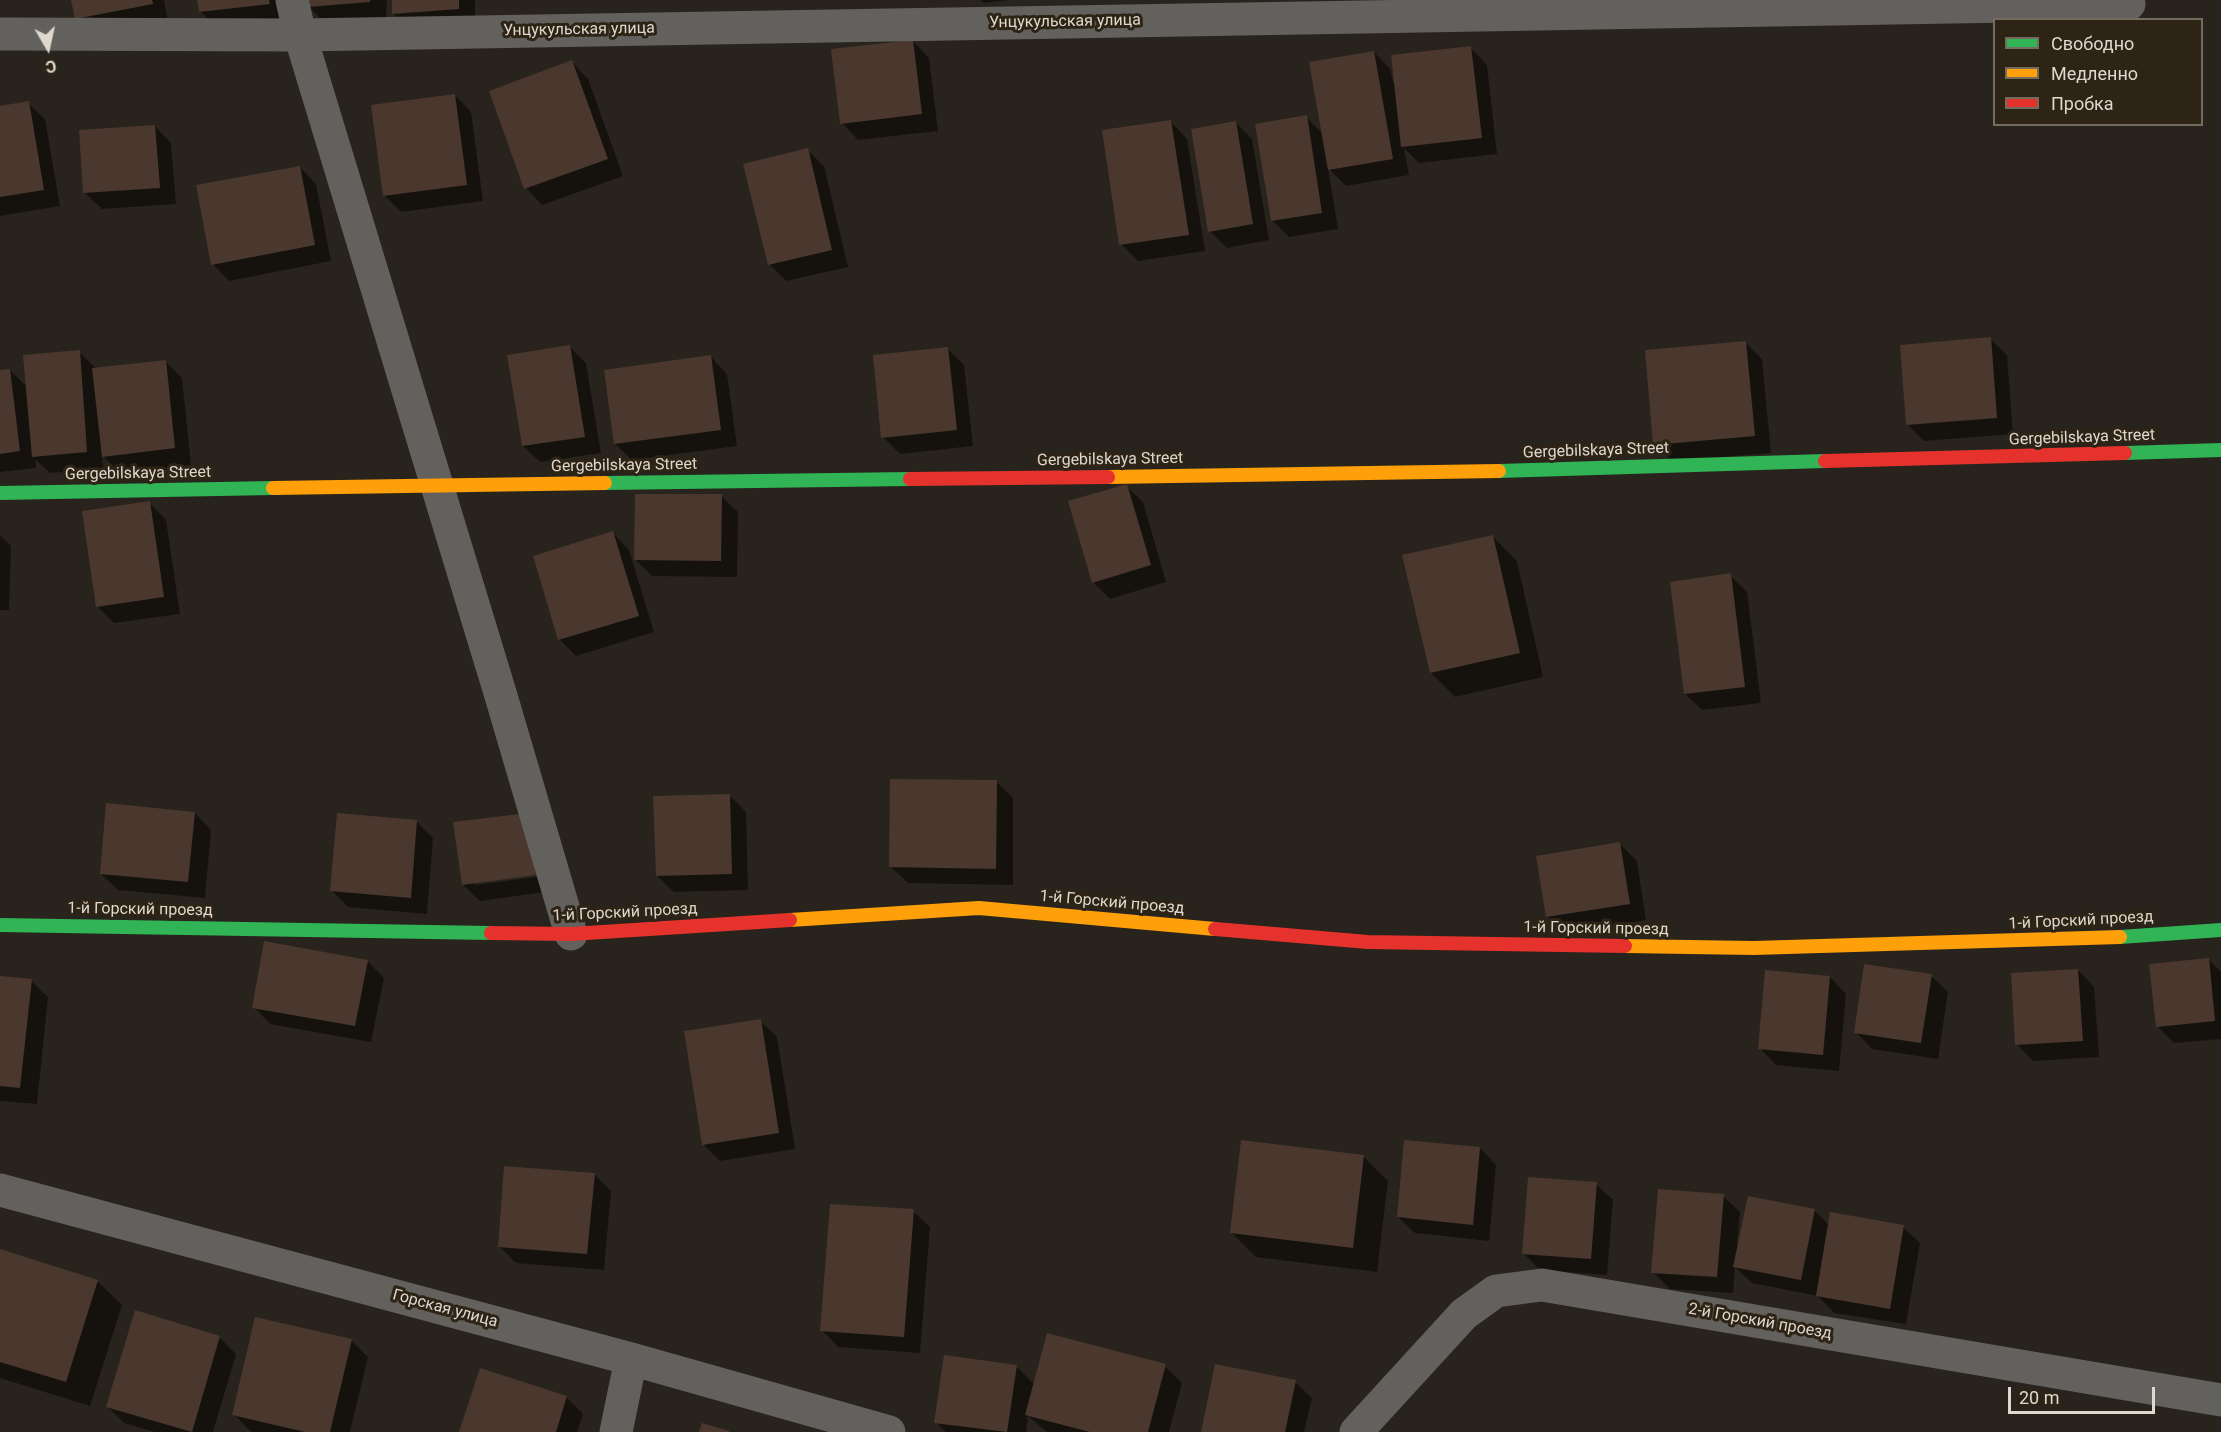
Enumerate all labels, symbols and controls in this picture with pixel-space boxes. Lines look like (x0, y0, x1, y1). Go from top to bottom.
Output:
street label: Унцукульская улица (989, 11, 1141, 33)
north arrow (18, 18, 78, 78)
legend (1993, 18, 2203, 126)
street label: Унцукульская улица (503, 19, 655, 41)
text: Свободно (2051, 33, 2134, 54)
text: С (44, 56, 58, 76)
text: Медленно (2051, 63, 2138, 84)
text: Пробка (2051, 93, 2114, 114)
street label: Gergebilskaya Street (2009, 426, 2155, 450)
street label: Gergebilskaya Street (1523, 439, 1669, 463)
street label: Gergebilskaya Street (1037, 449, 1183, 471)
street label: Gergebilskaya Street (551, 455, 697, 477)
street label: Gergebilskaya Street (65, 463, 211, 485)
street label: 1-й Горский проезд (1039, 887, 1185, 919)
street label: 1-й Горский проезд (67, 899, 213, 921)
street label: 1-й Горский проезд (552, 900, 698, 926)
street label: 1-й Горский проезд (2008, 908, 2154, 934)
street label: 1-й Горский проезд (1523, 918, 1669, 940)
street label: Горская улица (390, 1286, 500, 1332)
street label: 2-й Горский проезд (1687, 1300, 1833, 1344)
scale bar (2011, 1375, 2158, 1413)
text: 20 m (2019, 1387, 2059, 1408)

